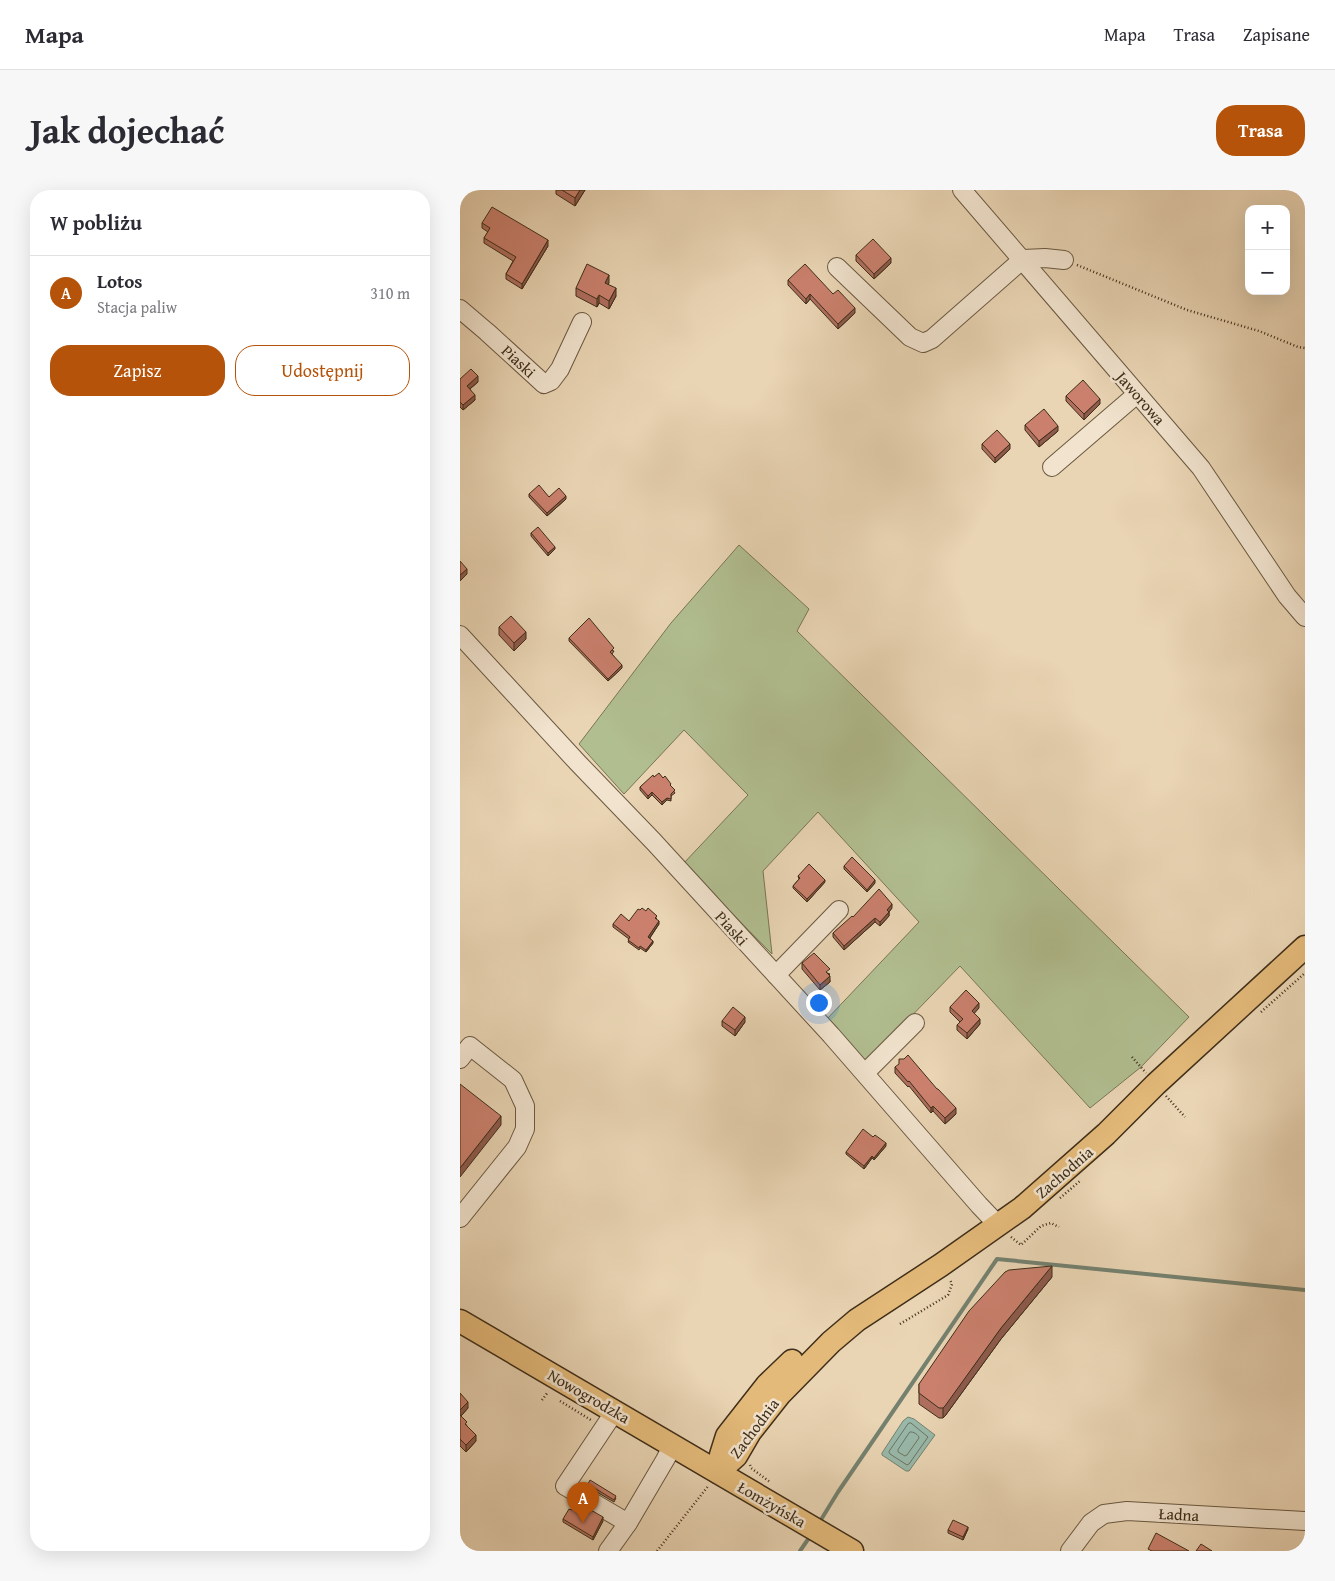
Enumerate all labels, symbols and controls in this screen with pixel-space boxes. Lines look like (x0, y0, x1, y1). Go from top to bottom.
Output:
text: Mapa (25, 17, 84, 52)
text: Mapa (1104, 21, 1145, 48)
text: Trasa (1173, 21, 1215, 48)
text: Zapisane (1243, 21, 1310, 48)
text: Jak dojechać (30, 105, 224, 156)
button: Trasa (1216, 105, 1305, 156)
map controls (1245, 205, 1290, 295)
button: + (1245, 205, 1290, 250)
text: W pobliżu (50, 207, 142, 238)
button: − (1245, 250, 1290, 295)
text: Lotos (97, 267, 142, 295)
text: A (61, 281, 71, 305)
text: 310 m (370, 281, 410, 305)
text: Stacja paliw (97, 295, 177, 319)
street label: Piaski (496, 339, 542, 384)
button: Zapisz (50, 345, 225, 396)
button: Udostępnij (235, 345, 410, 396)
street label: Jaworowa (1109, 364, 1172, 431)
street label: Piaski (710, 905, 755, 951)
your location (806, 990, 832, 1016)
street label: Zachodnia (1030, 1140, 1098, 1204)
street label: Nowogrodzka (543, 1363, 635, 1429)
street label: Zachodnia (723, 1393, 785, 1463)
street label: Łomżyńska (734, 1475, 811, 1533)
pin: A (567, 1482, 599, 1523)
street label: Ładna (1158, 1501, 1200, 1527)

